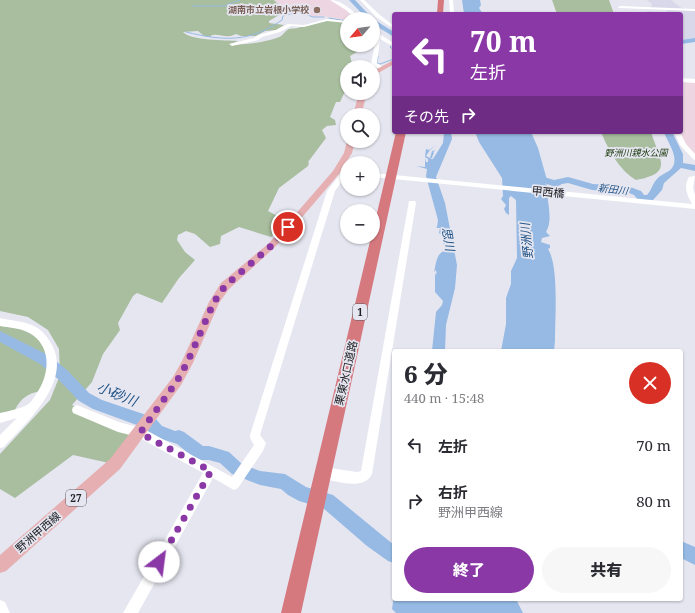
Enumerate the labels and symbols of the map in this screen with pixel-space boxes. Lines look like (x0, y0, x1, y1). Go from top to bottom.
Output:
place label: 湖南市立岩根小学校 (228, 3, 310, 16)
marker: 湖南市立岩根小学校 (312, 5, 322, 15)
north arrow (340, 12, 380, 52)
park label: 野洲川親水公園 (604, 146, 669, 159)
water label: 新田川 (597, 180, 630, 198)
street label: 甲西橋 (531, 182, 565, 201)
pin (271, 210, 305, 244)
water label: 野洲川 (516, 220, 537, 260)
water label: 思川 (438, 226, 459, 254)
road number: 1 (353, 304, 367, 320)
street label: 栗東水口道路 (331, 339, 360, 407)
water label: 小砂川 (94, 377, 142, 411)
road number: 27 (66, 490, 86, 506)
street label: 野洲甲西線 (12, 508, 63, 555)
position arrow (138, 541, 180, 583)

